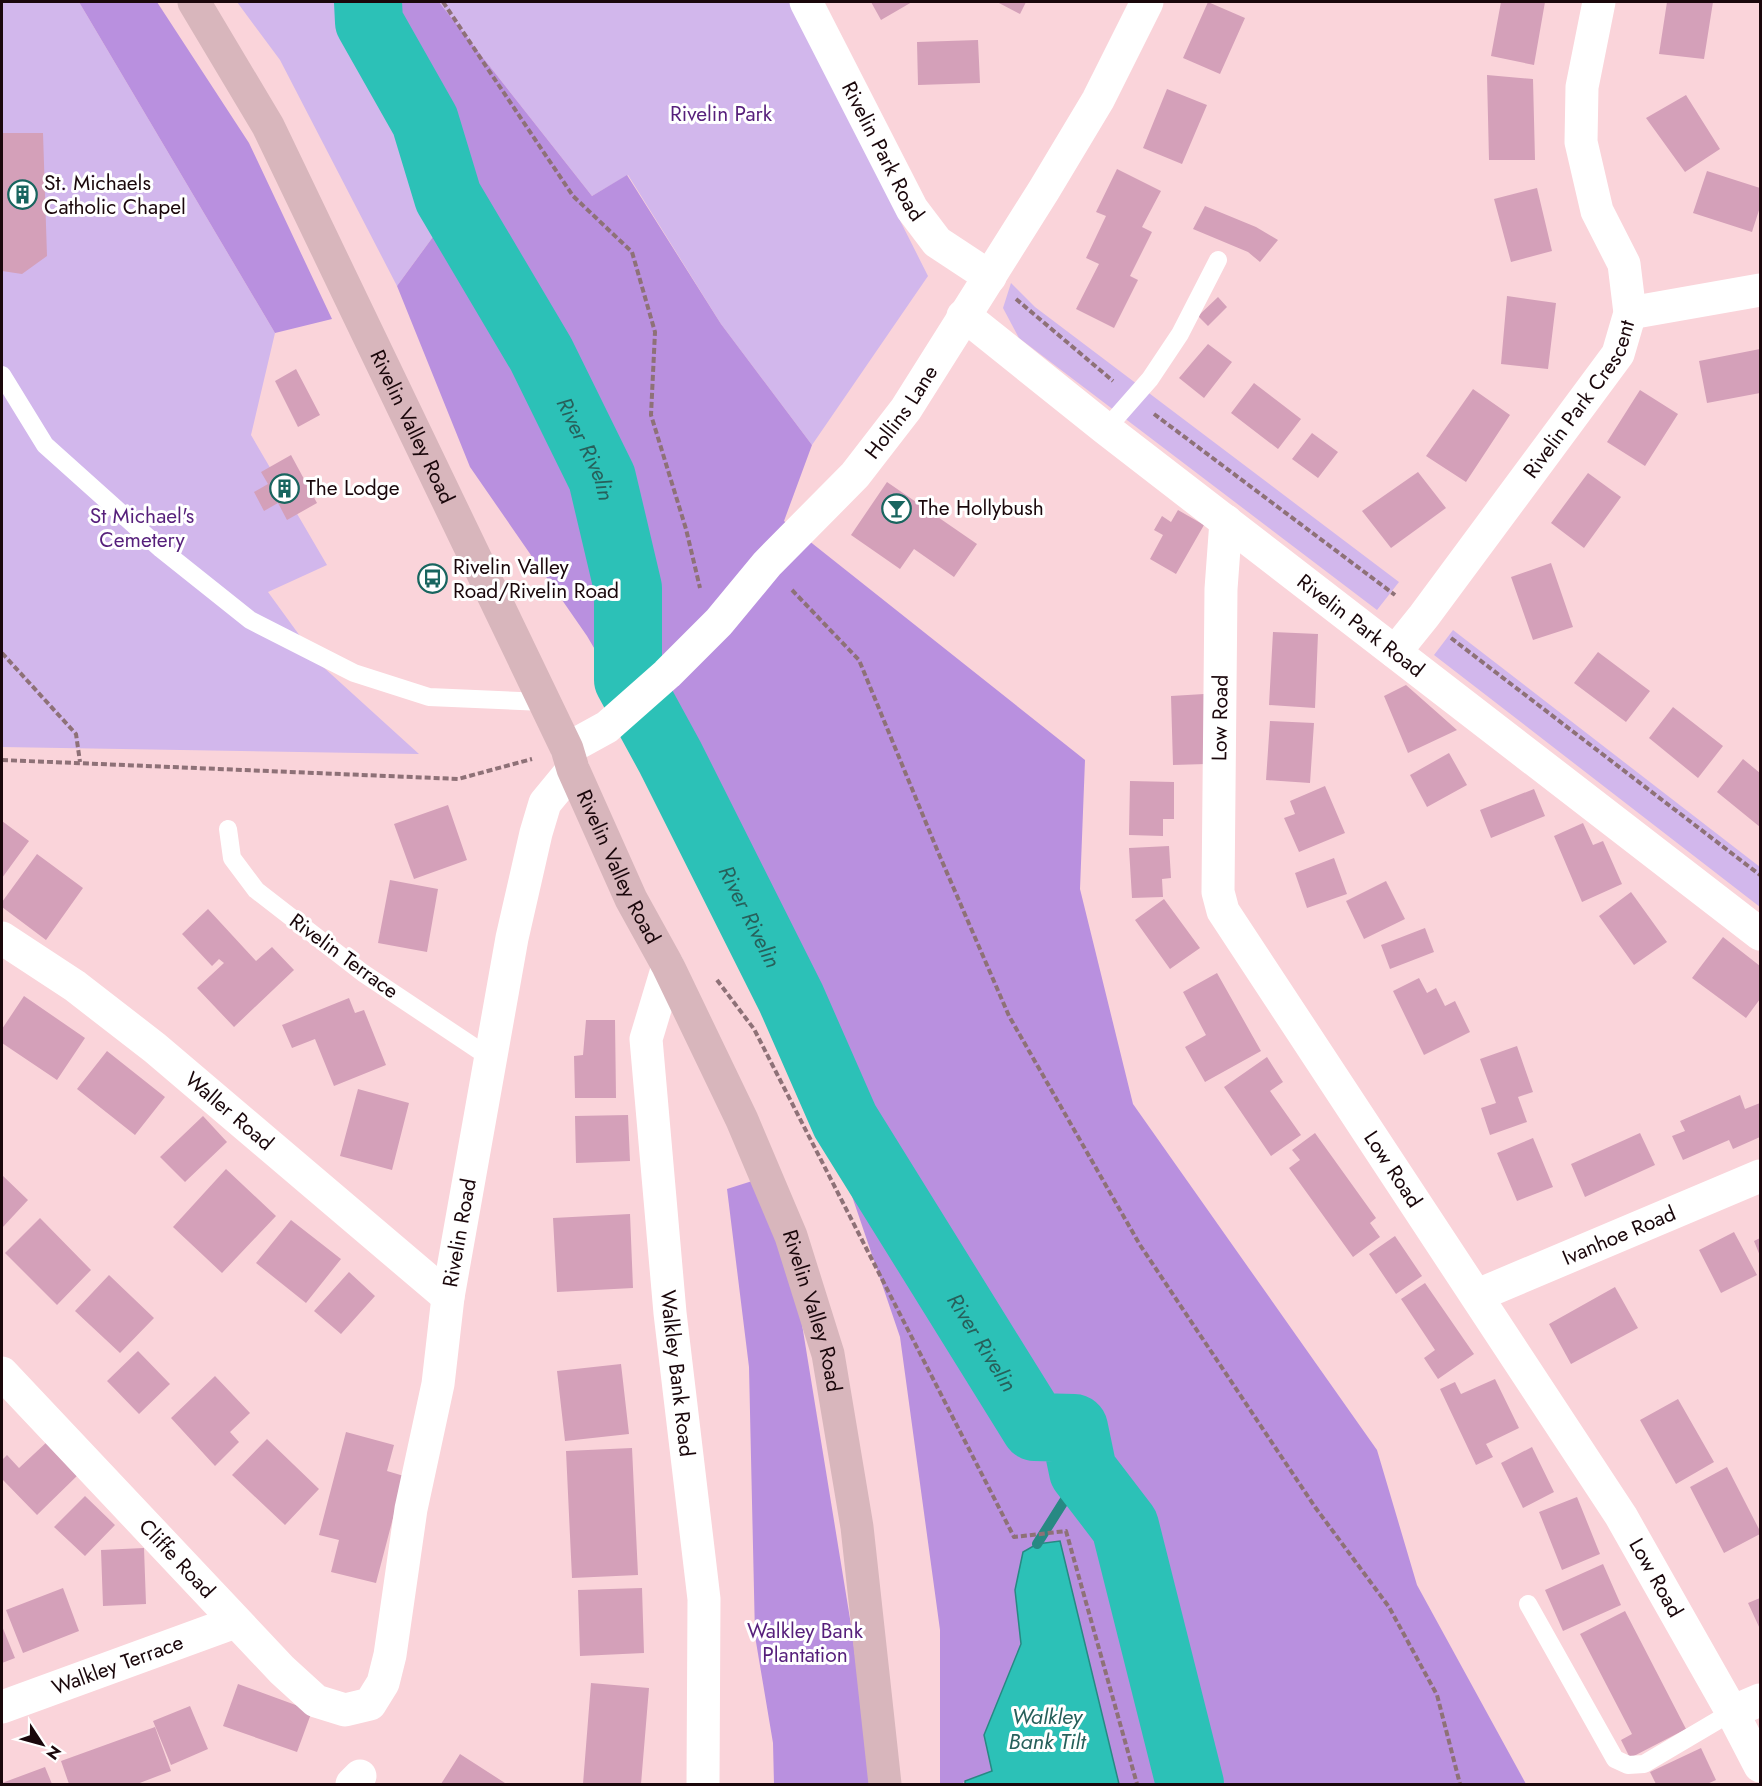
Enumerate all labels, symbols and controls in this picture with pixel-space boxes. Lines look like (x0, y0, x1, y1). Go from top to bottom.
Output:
street label: Rivelin Park Road (834, 76, 931, 228)
park label: Rivelin Park (670, 99, 773, 129)
place label: St. Michaels Catholic Chapel (44, 168, 186, 222)
building icon: St. Michaels Catholic Chapel (7, 179, 39, 211)
street label: Rivelin Park Crescent (1516, 316, 1642, 484)
street label: Rivelin Valley Road (363, 345, 462, 509)
street label: Hollins Lane (858, 359, 945, 465)
water label: River Rivelin (549, 392, 623, 504)
building icon: The Lodge (269, 472, 301, 504)
place label: The Lodge (306, 473, 400, 503)
bar icon: The Hollybush (881, 492, 913, 524)
place label: The Hollybush (918, 493, 1044, 523)
park label: St Michael's Cemetery (90, 501, 194, 555)
place label: Rivelin Valley Road/Rivelin Road (453, 552, 619, 606)
bus stop icon: Rivelin Valley Road/Rivelin Road (416, 563, 448, 595)
street label: Rivelin Park Road (1291, 567, 1431, 684)
street label: Low Road (1204, 675, 1236, 761)
street label: Rivelin Valley Road (569, 785, 668, 949)
water label: River Rivelin (711, 860, 789, 973)
street label: Rivelin Terrace (283, 906, 405, 1006)
street label: Waller Road (178, 1065, 280, 1158)
street label: Low Road (1357, 1125, 1429, 1214)
street label: Rivelin Road (435, 1176, 484, 1290)
street label: Ivanhoe Road (1558, 1198, 1680, 1273)
street label: Rivelin Valley Road (775, 1226, 849, 1394)
water label: River Rivelin (940, 1287, 1025, 1398)
street label: Walkley Bank Road (653, 1289, 702, 1458)
street label: Cliffe Road (132, 1512, 222, 1605)
street label: Low Road (1622, 1533, 1690, 1623)
park label: Walkley Bank Plantation (747, 1616, 864, 1670)
street label: Walkley Terrace (48, 1627, 188, 1703)
water label: Walkley Bank Tilt (1009, 1700, 1087, 1757)
north arrow (12, 1714, 72, 1774)
text: N (41, 1741, 67, 1764)

